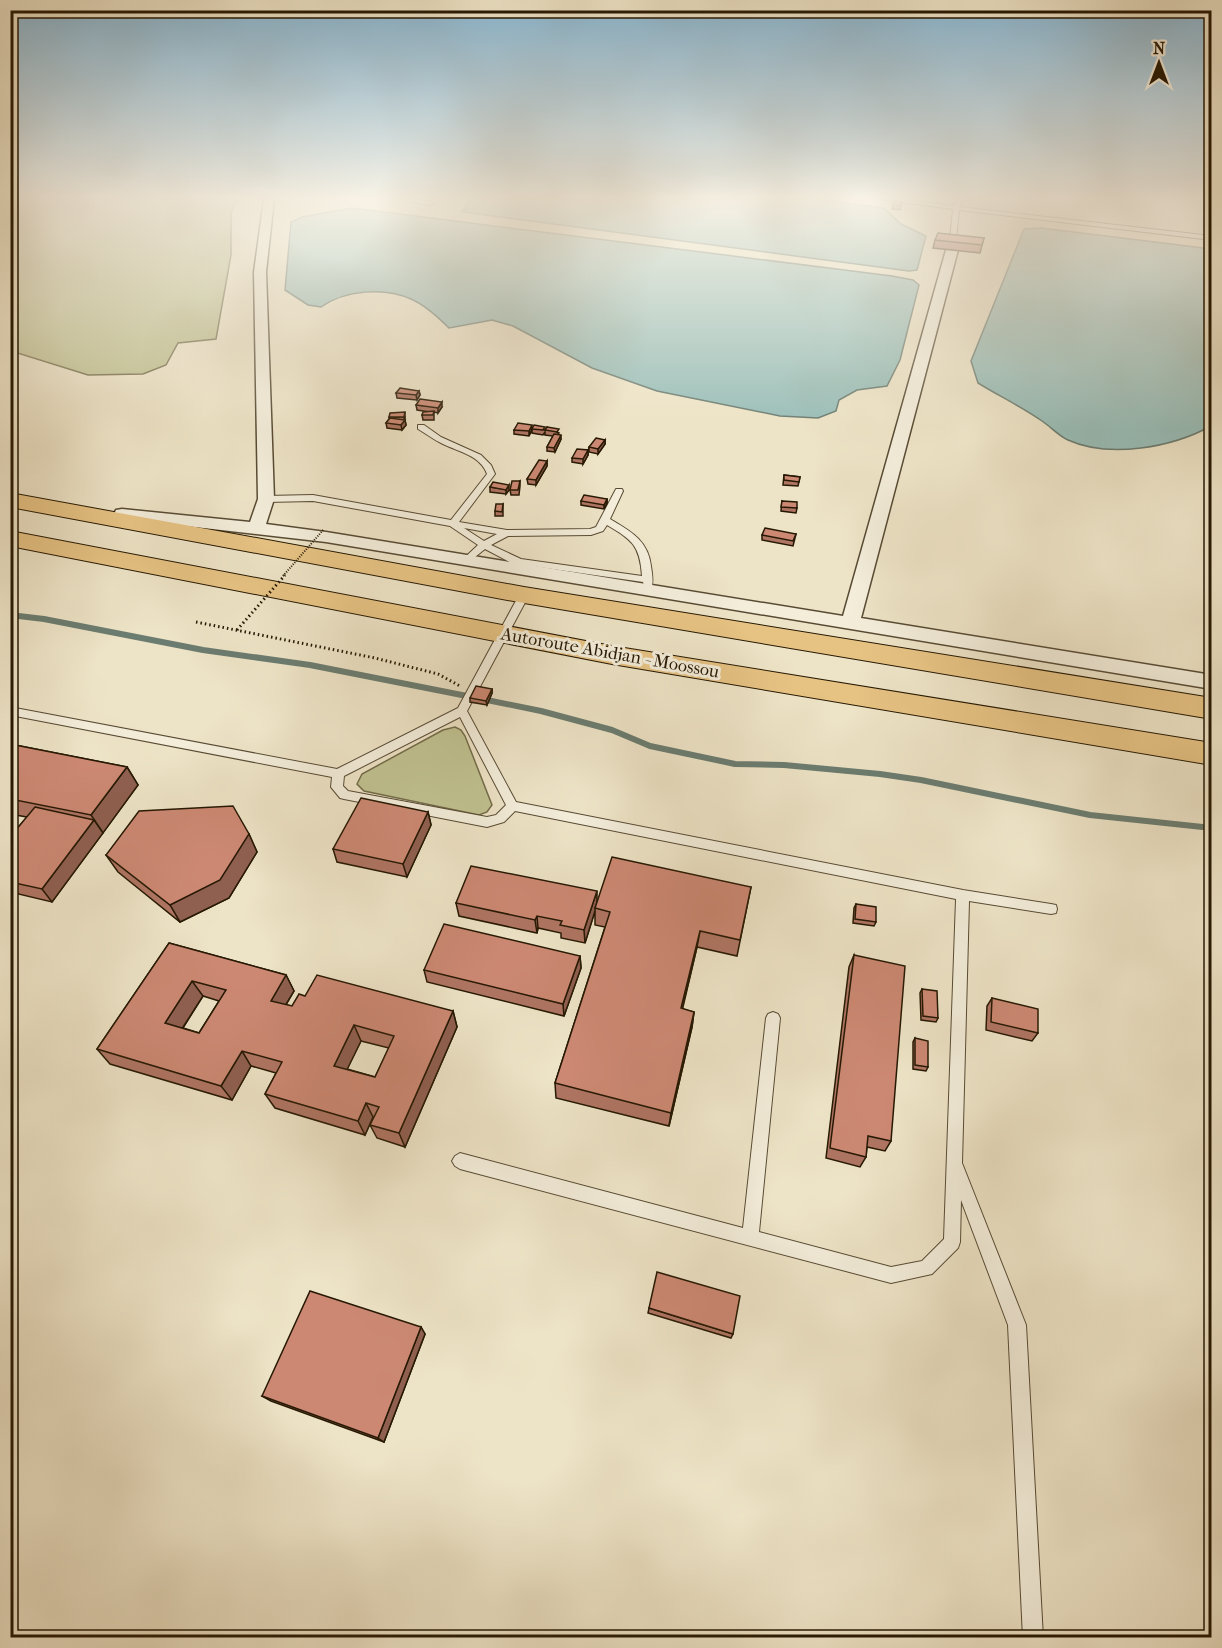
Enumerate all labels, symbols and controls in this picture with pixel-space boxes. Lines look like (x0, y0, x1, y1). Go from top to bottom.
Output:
north arrow (1129, 33, 1189, 93)
text: N (1153, 39, 1166, 58)
street label: Autoroute Abidjan - Moossou (498, 623, 721, 683)

